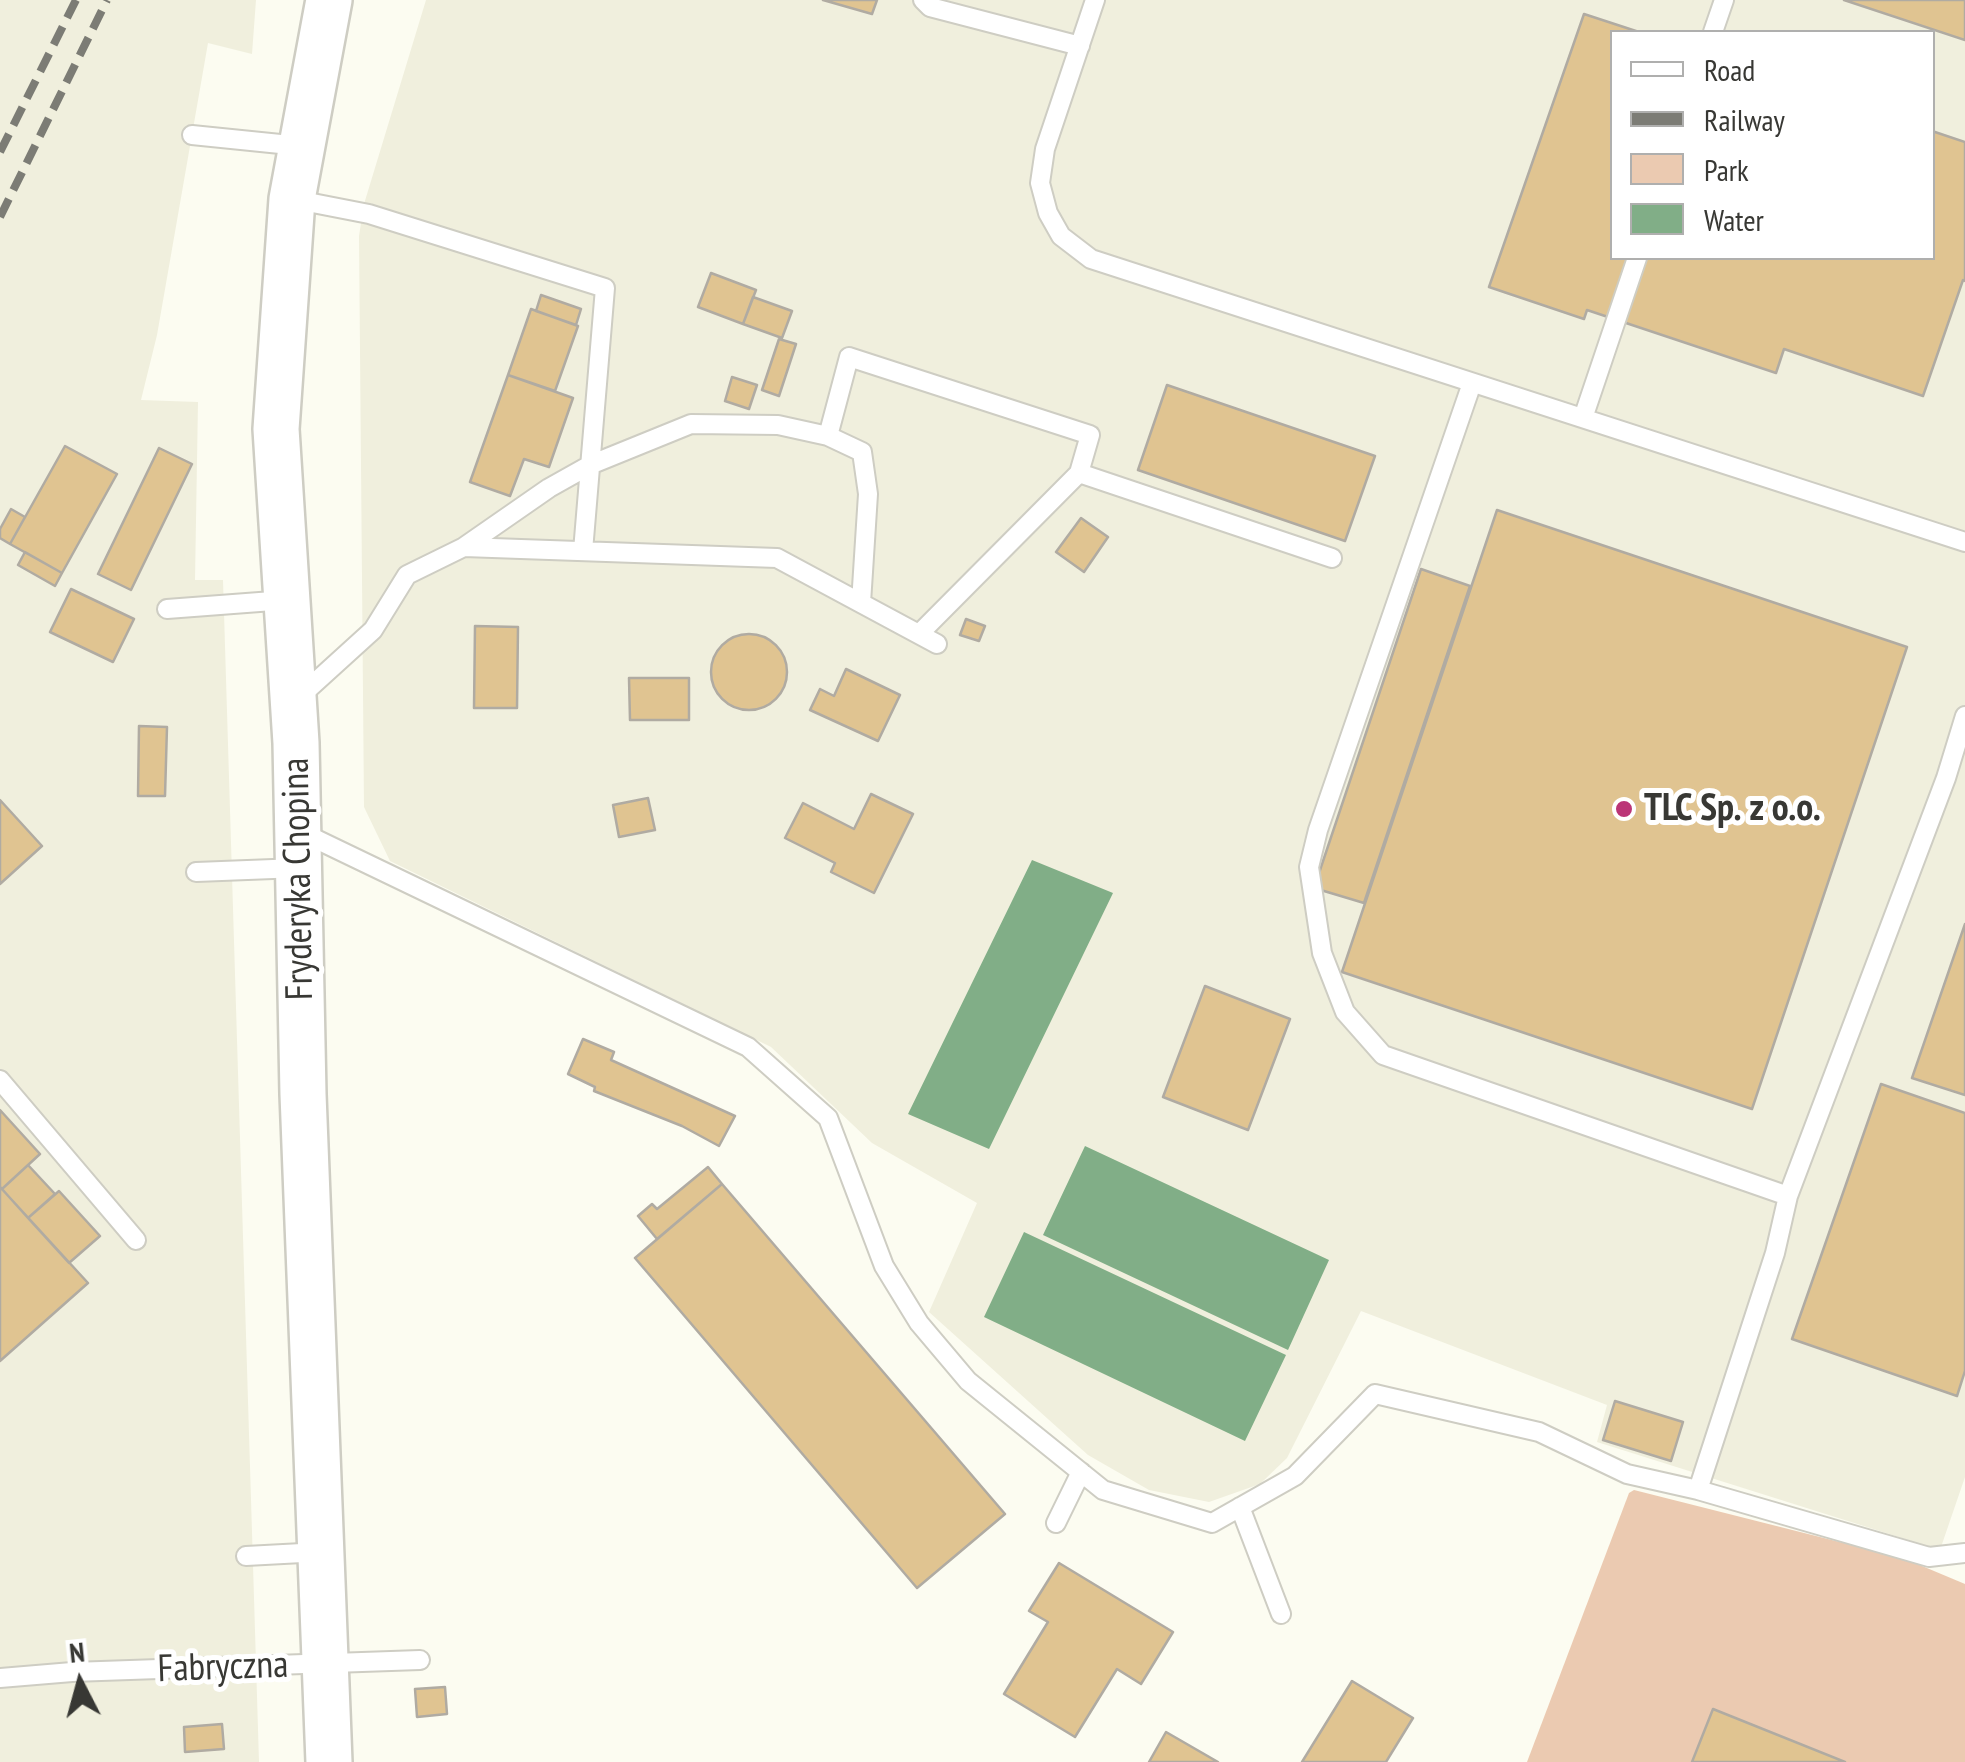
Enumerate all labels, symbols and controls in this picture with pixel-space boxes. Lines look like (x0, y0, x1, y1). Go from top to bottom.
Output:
legend (1610, 30, 1935, 260)
text: Road (1704, 50, 1755, 89)
text: Railway (1704, 100, 1785, 139)
text: Park (1704, 150, 1749, 189)
text: Water (1704, 200, 1764, 239)
street label: Fryderyka Chopina (274, 757, 324, 1001)
place label: TLC Sp. z o.o. (1644, 786, 1821, 832)
marker: TLC Sp. z o.o. (1613, 798, 1635, 820)
north arrow (30, 1632, 130, 1732)
text: N (67, 1632, 86, 1671)
street label: Fabryczna (157, 1643, 289, 1693)

